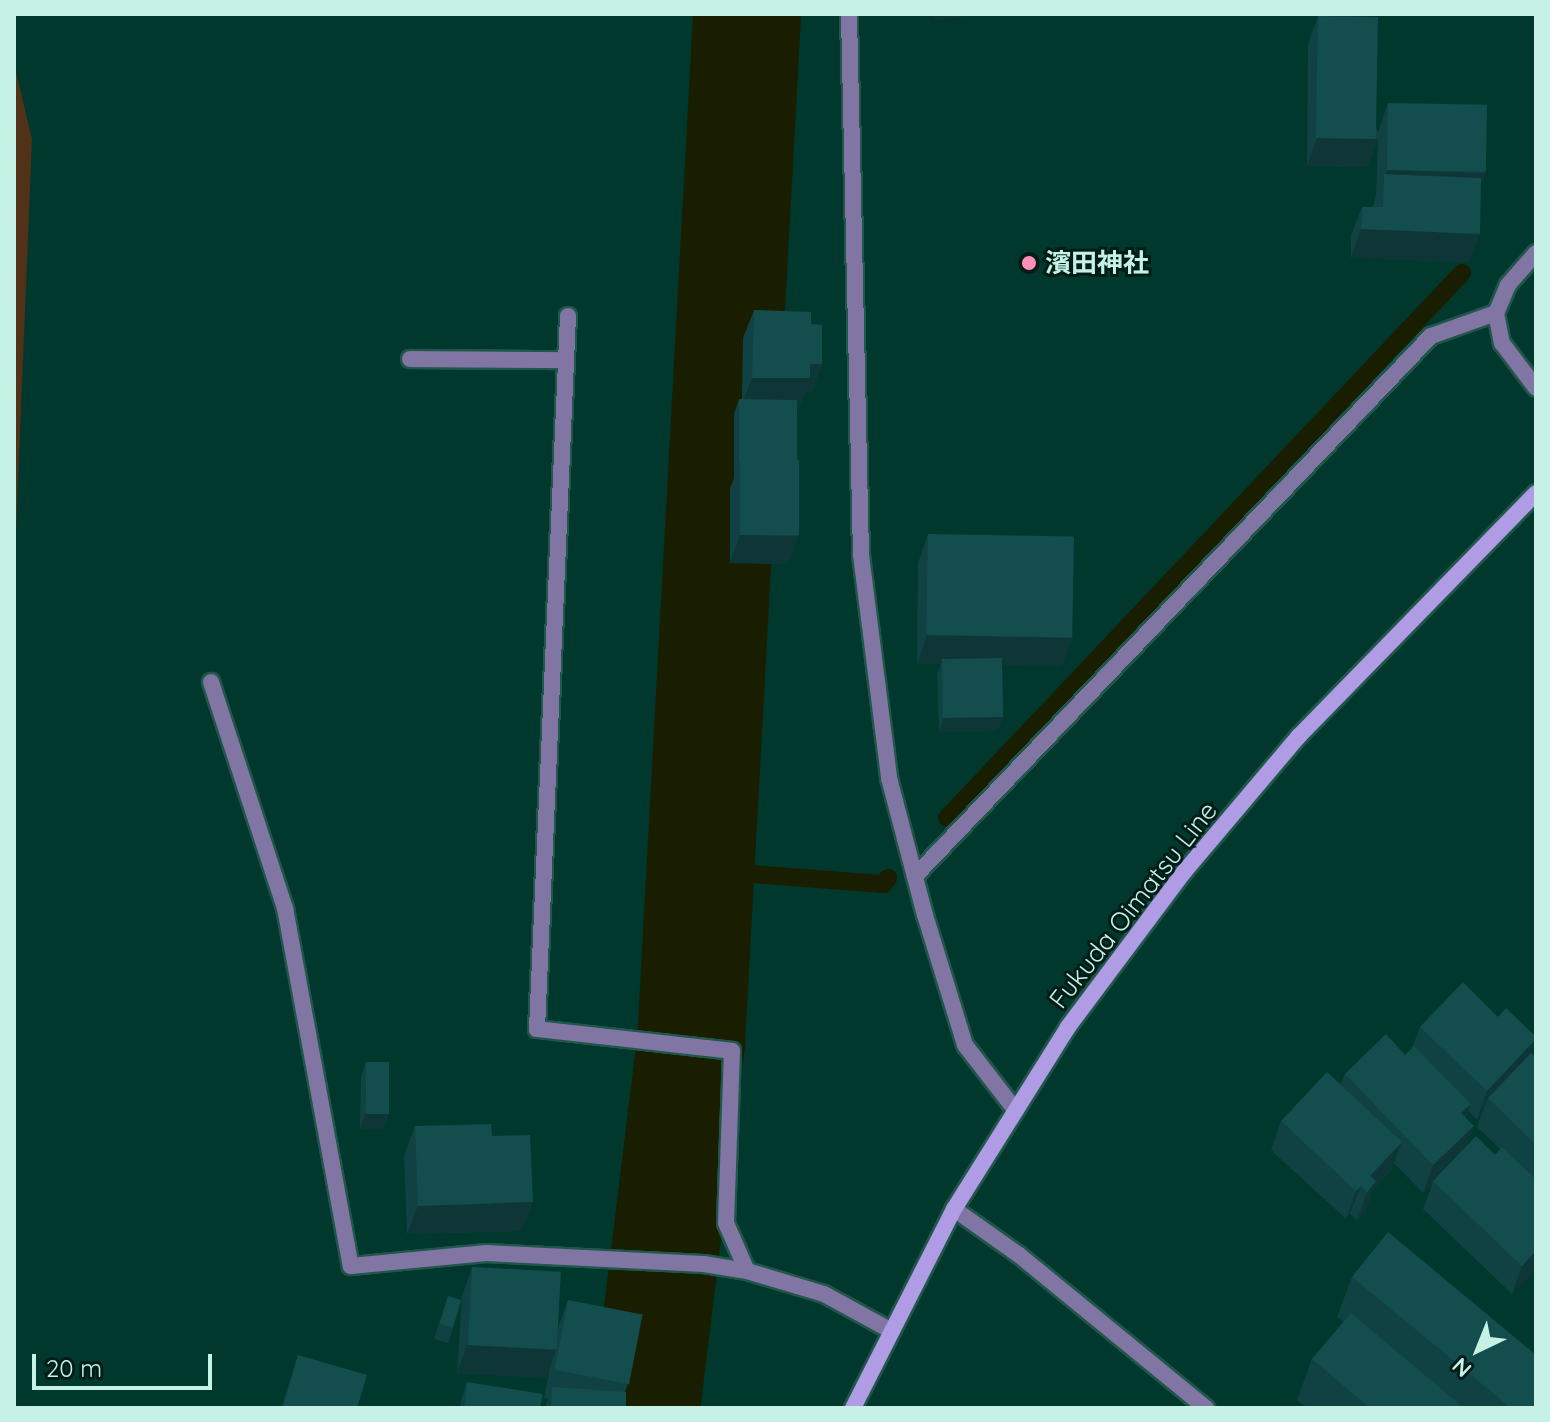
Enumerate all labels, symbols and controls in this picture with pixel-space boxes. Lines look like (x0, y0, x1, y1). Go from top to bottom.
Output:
place label: 濱田神社 (1045, 247, 1149, 279)
marker: 濱田神社 (1020, 254, 1038, 272)
street label: Fukuda Oimatsu Line (1043, 795, 1223, 1015)
north arrow (1438, 1310, 1518, 1390)
scale bar (36, 1338, 216, 1388)
text: N (1446, 1352, 1477, 1383)
text: 20 m (46, 1353, 102, 1383)

